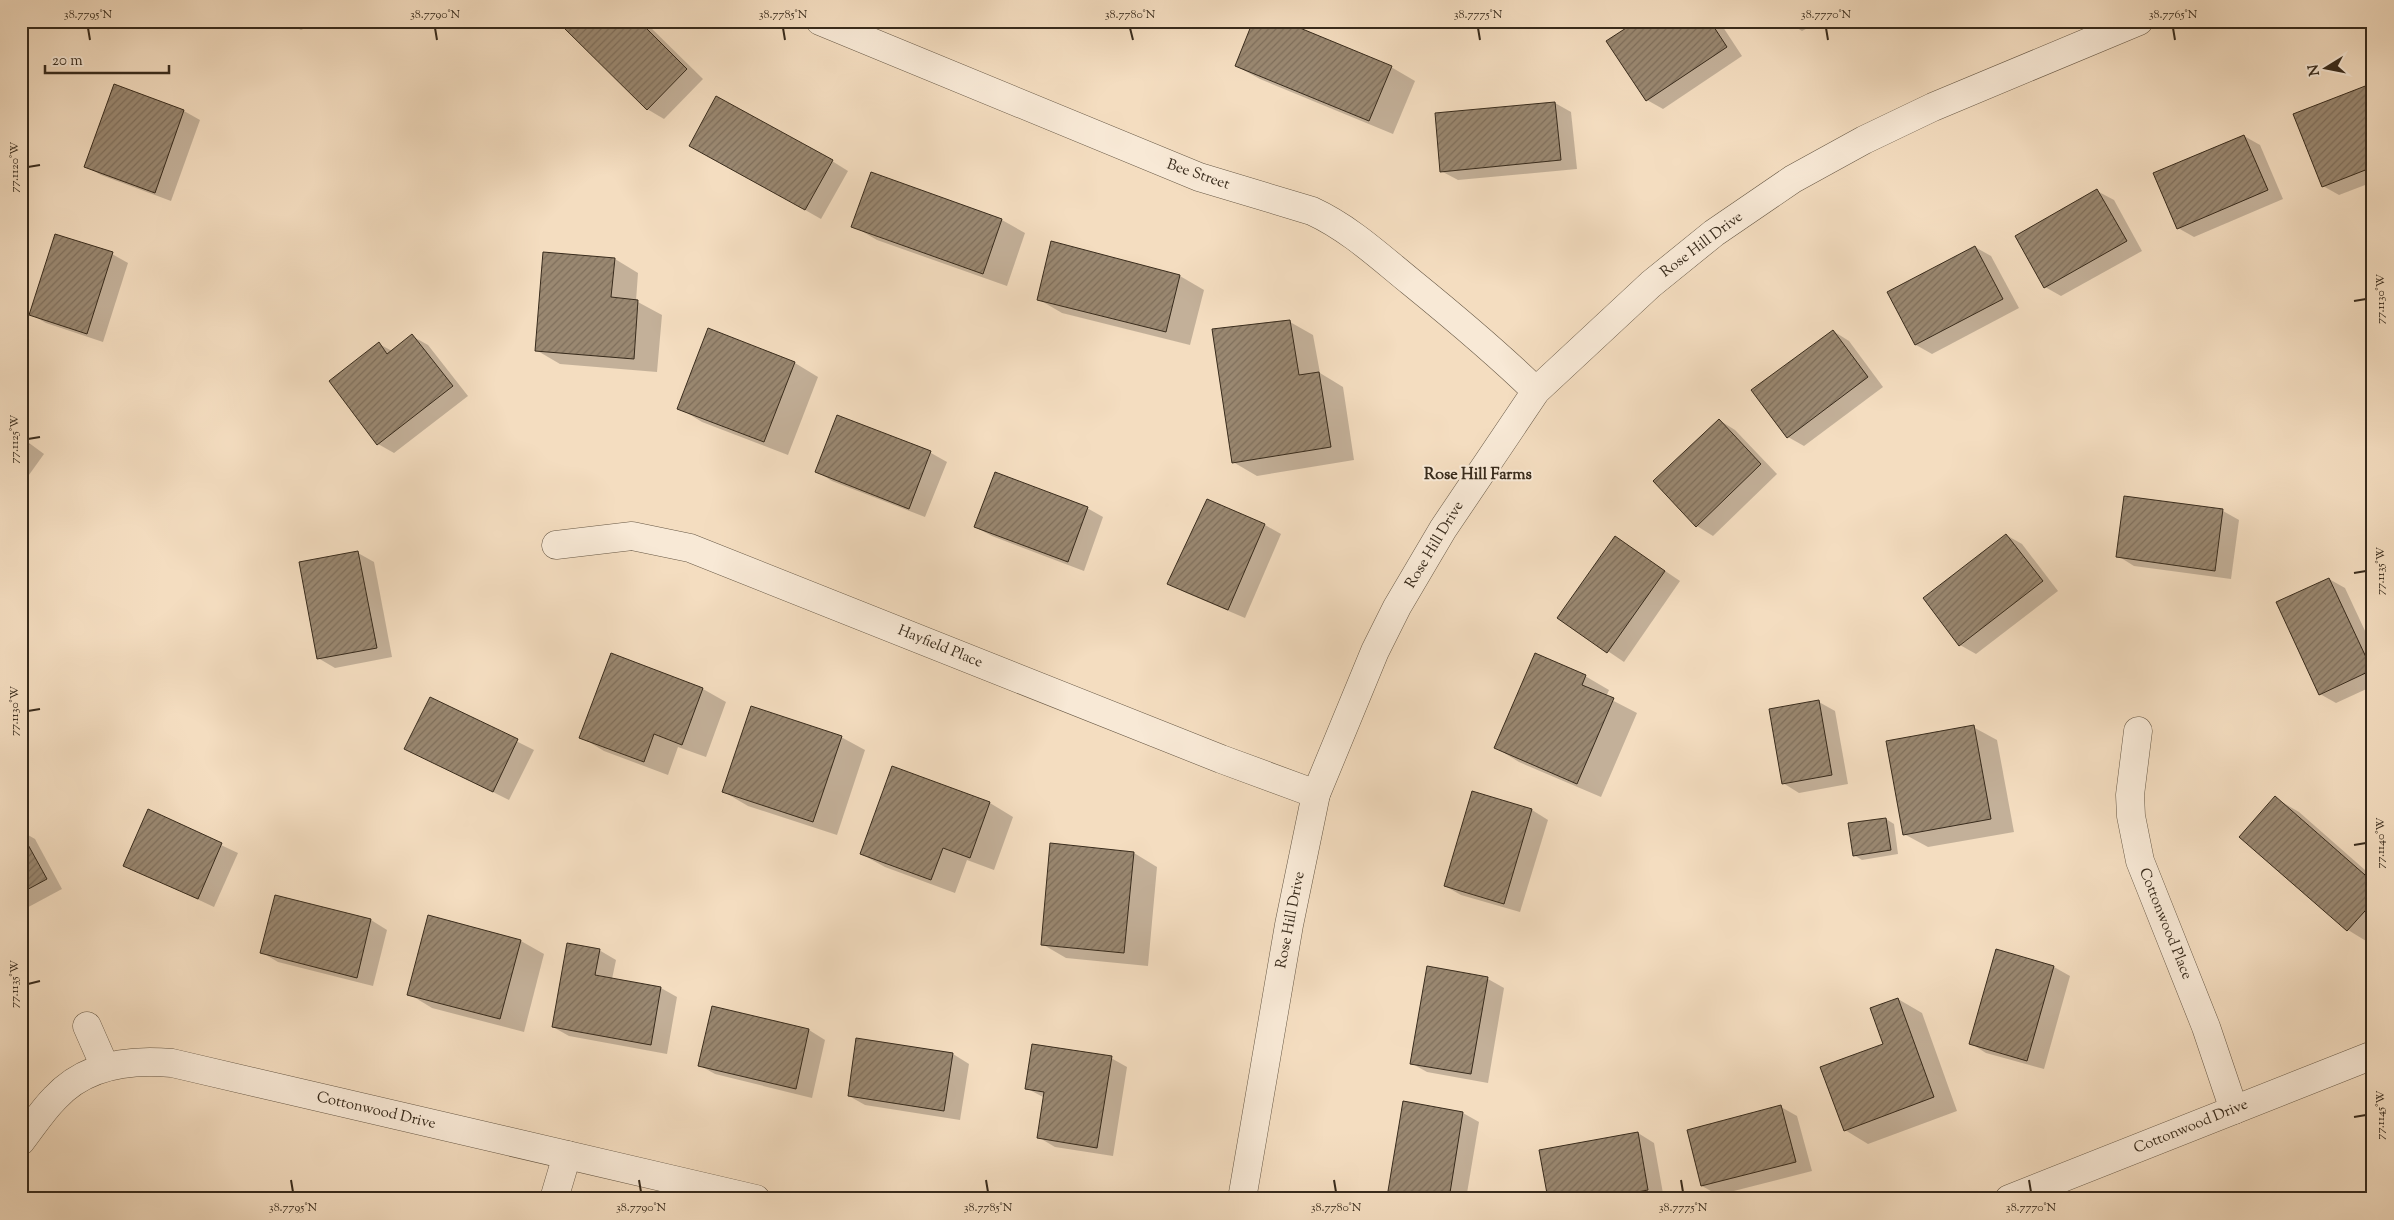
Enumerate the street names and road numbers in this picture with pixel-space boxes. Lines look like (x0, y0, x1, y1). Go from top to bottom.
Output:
street label: Bee Street (1164, 154, 1232, 196)
street label: Rose Hill Drive (1656, 207, 1748, 283)
street label: Rose Hill Drive (1401, 497, 1469, 593)
street label: Hayfield Place (894, 620, 986, 674)
street label: Cottonwood Place (2133, 865, 2197, 983)
street label: Rose Hill Drive (1271, 870, 1311, 970)
street label: Cottonwood Drive (314, 1087, 438, 1135)
street label: Cottonwood Drive (2131, 1094, 2251, 1160)

